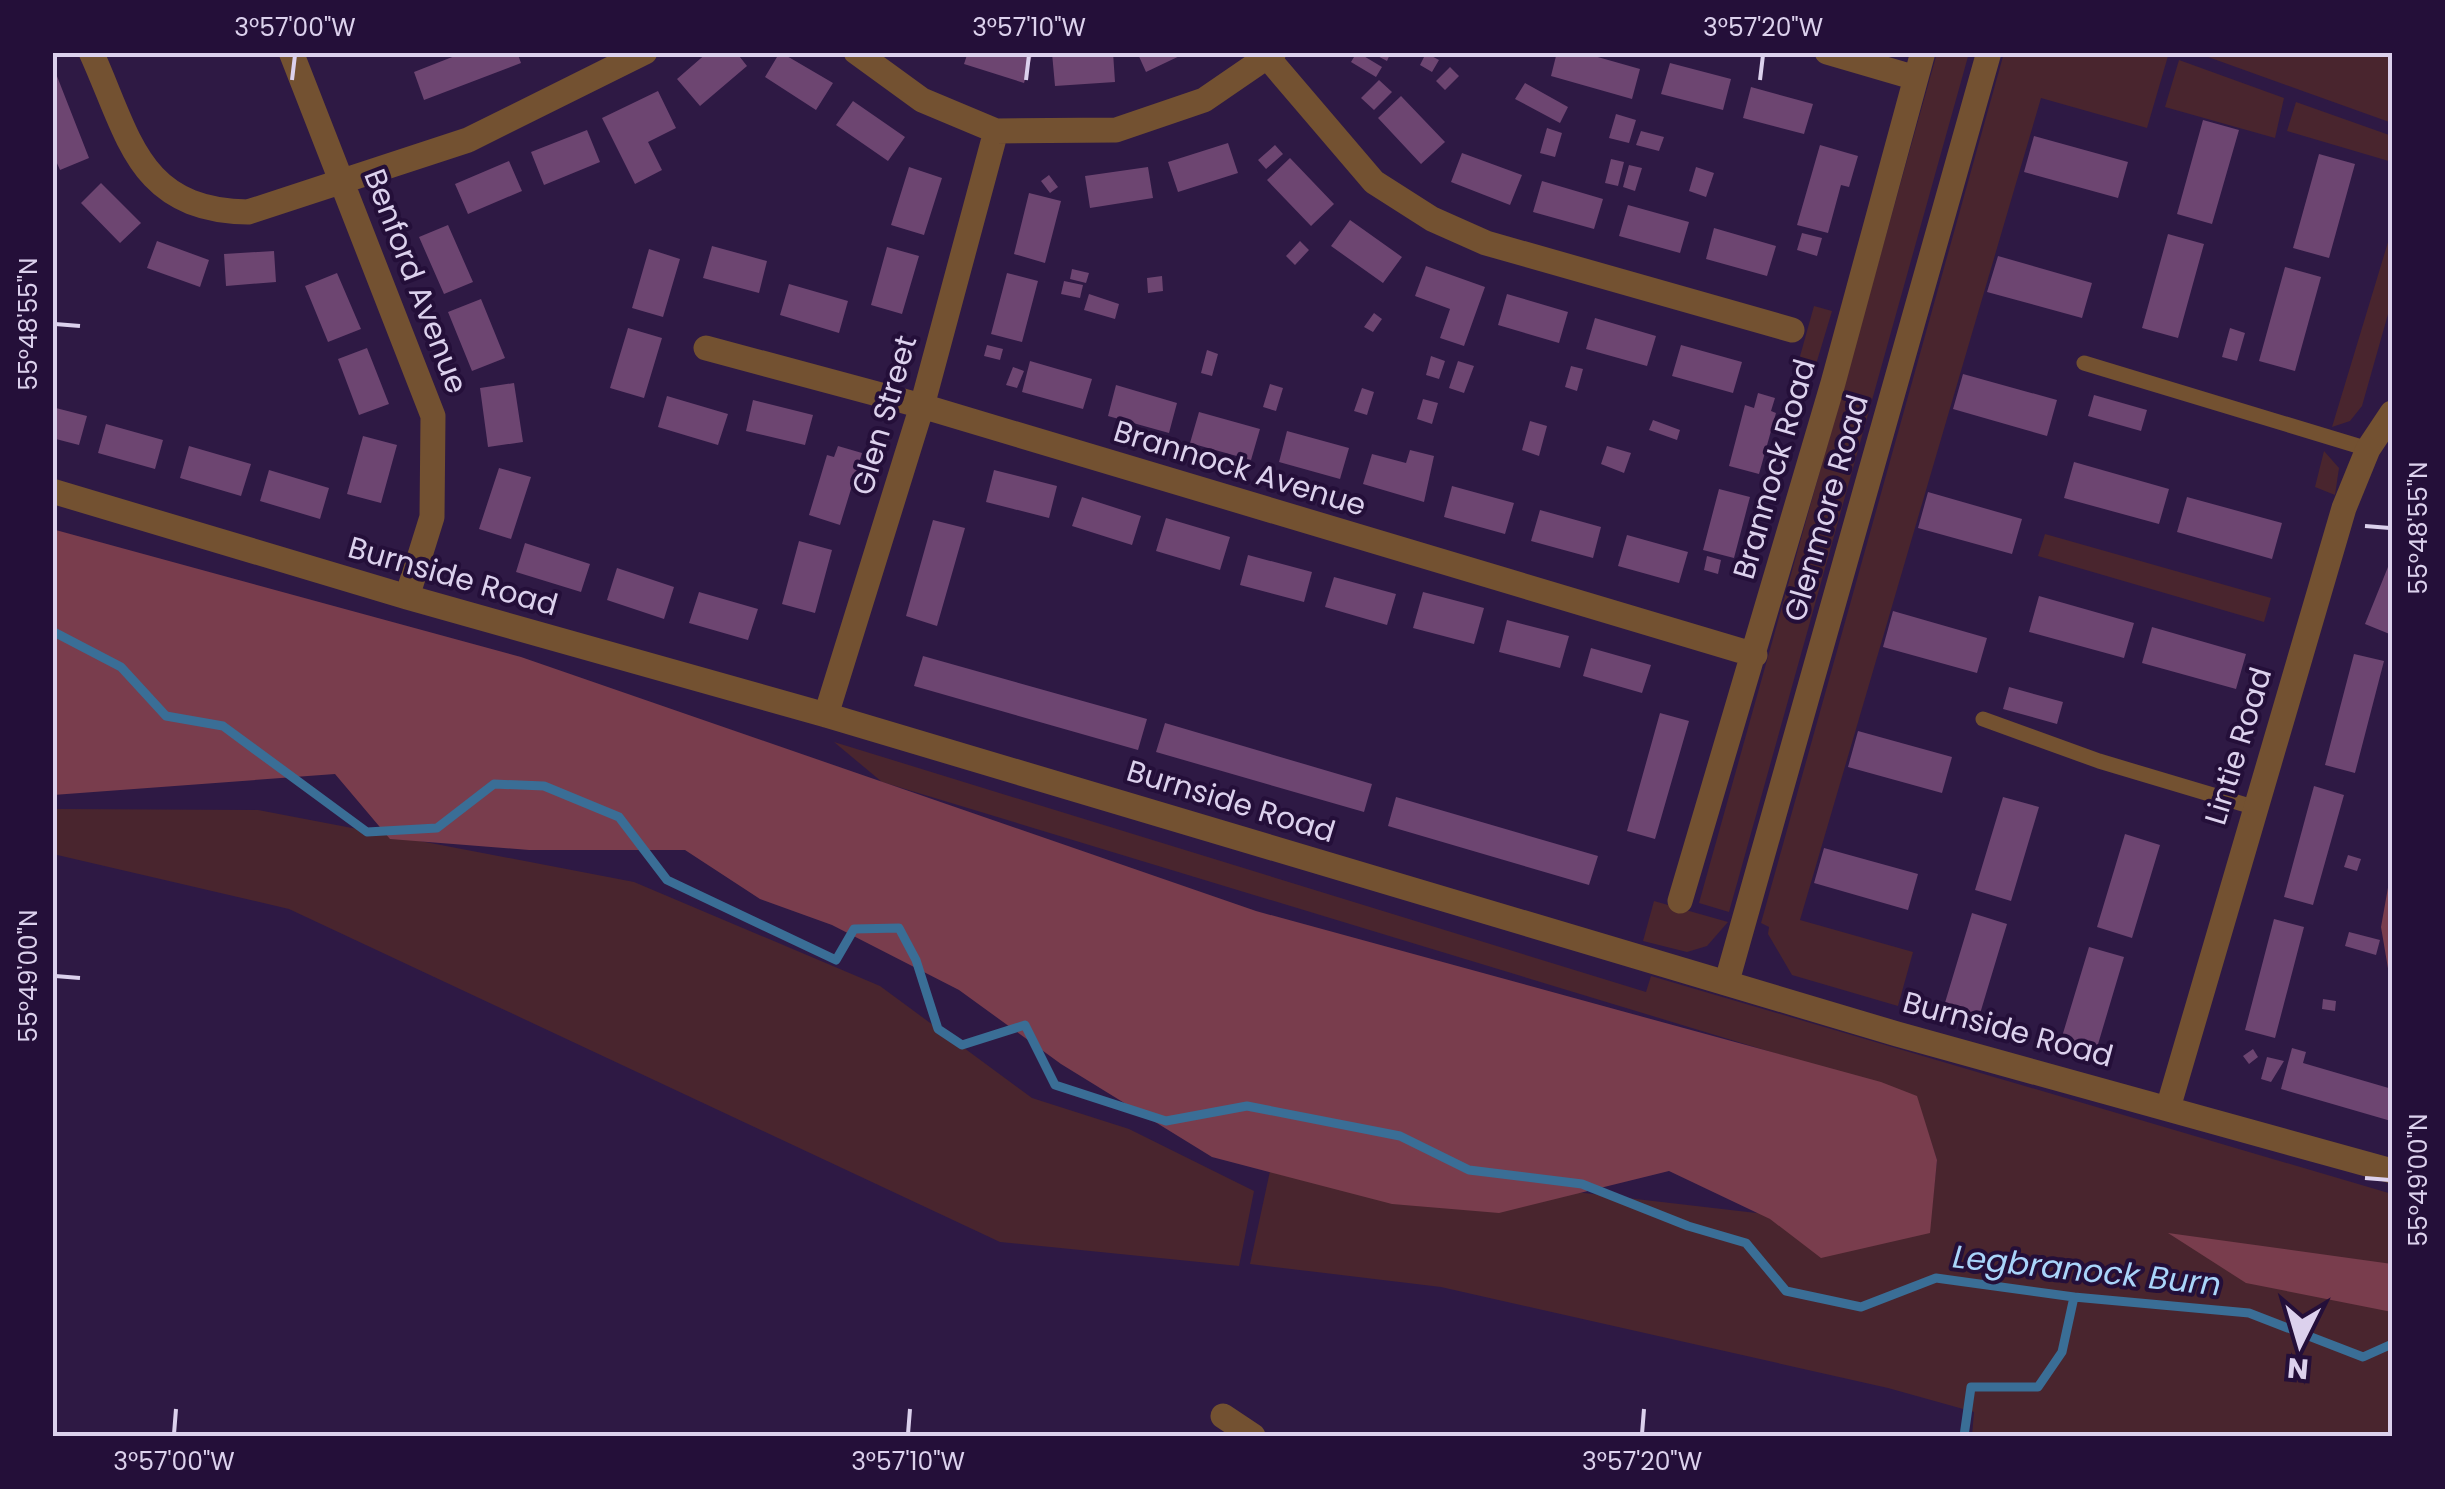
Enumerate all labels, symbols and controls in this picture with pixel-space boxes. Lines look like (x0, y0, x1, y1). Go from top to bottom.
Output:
text: 3°57'00"W (234, 10, 356, 45)
text: 3°57'10"W (972, 10, 1086, 45)
text: 3°57'20"W (1703, 10, 1823, 45)
street label: Benford Avenue (353, 162, 479, 400)
text: 55°48'55"N (11, 257, 46, 391)
street label: Glen Street (841, 330, 927, 500)
street label: Brannock Road (1722, 354, 1826, 584)
street label: Glenmore Road (1773, 389, 1879, 627)
street label: Brannock Avenue (1109, 409, 1371, 527)
text: 55°48'55"N (2401, 461, 2436, 595)
street label: Burnside Road (343, 526, 563, 626)
street label: Lintie Road (2194, 662, 2282, 830)
street label: Burnside Road (1121, 749, 1341, 853)
text: 55°49'00"N (11, 909, 46, 1043)
street label: Burnside Road (1898, 980, 2118, 1078)
text: 55°49'00"N (2401, 1113, 2436, 1247)
water label: Legbranock Burn (1951, 1234, 2223, 1306)
north arrow (2250, 1294, 2350, 1394)
text: N (2286, 1348, 2310, 1389)
text: 3°57'00"W (113, 1444, 235, 1479)
text: 3°57'10"W (851, 1444, 965, 1479)
text: 3°57'20"W (1582, 1444, 1702, 1479)

